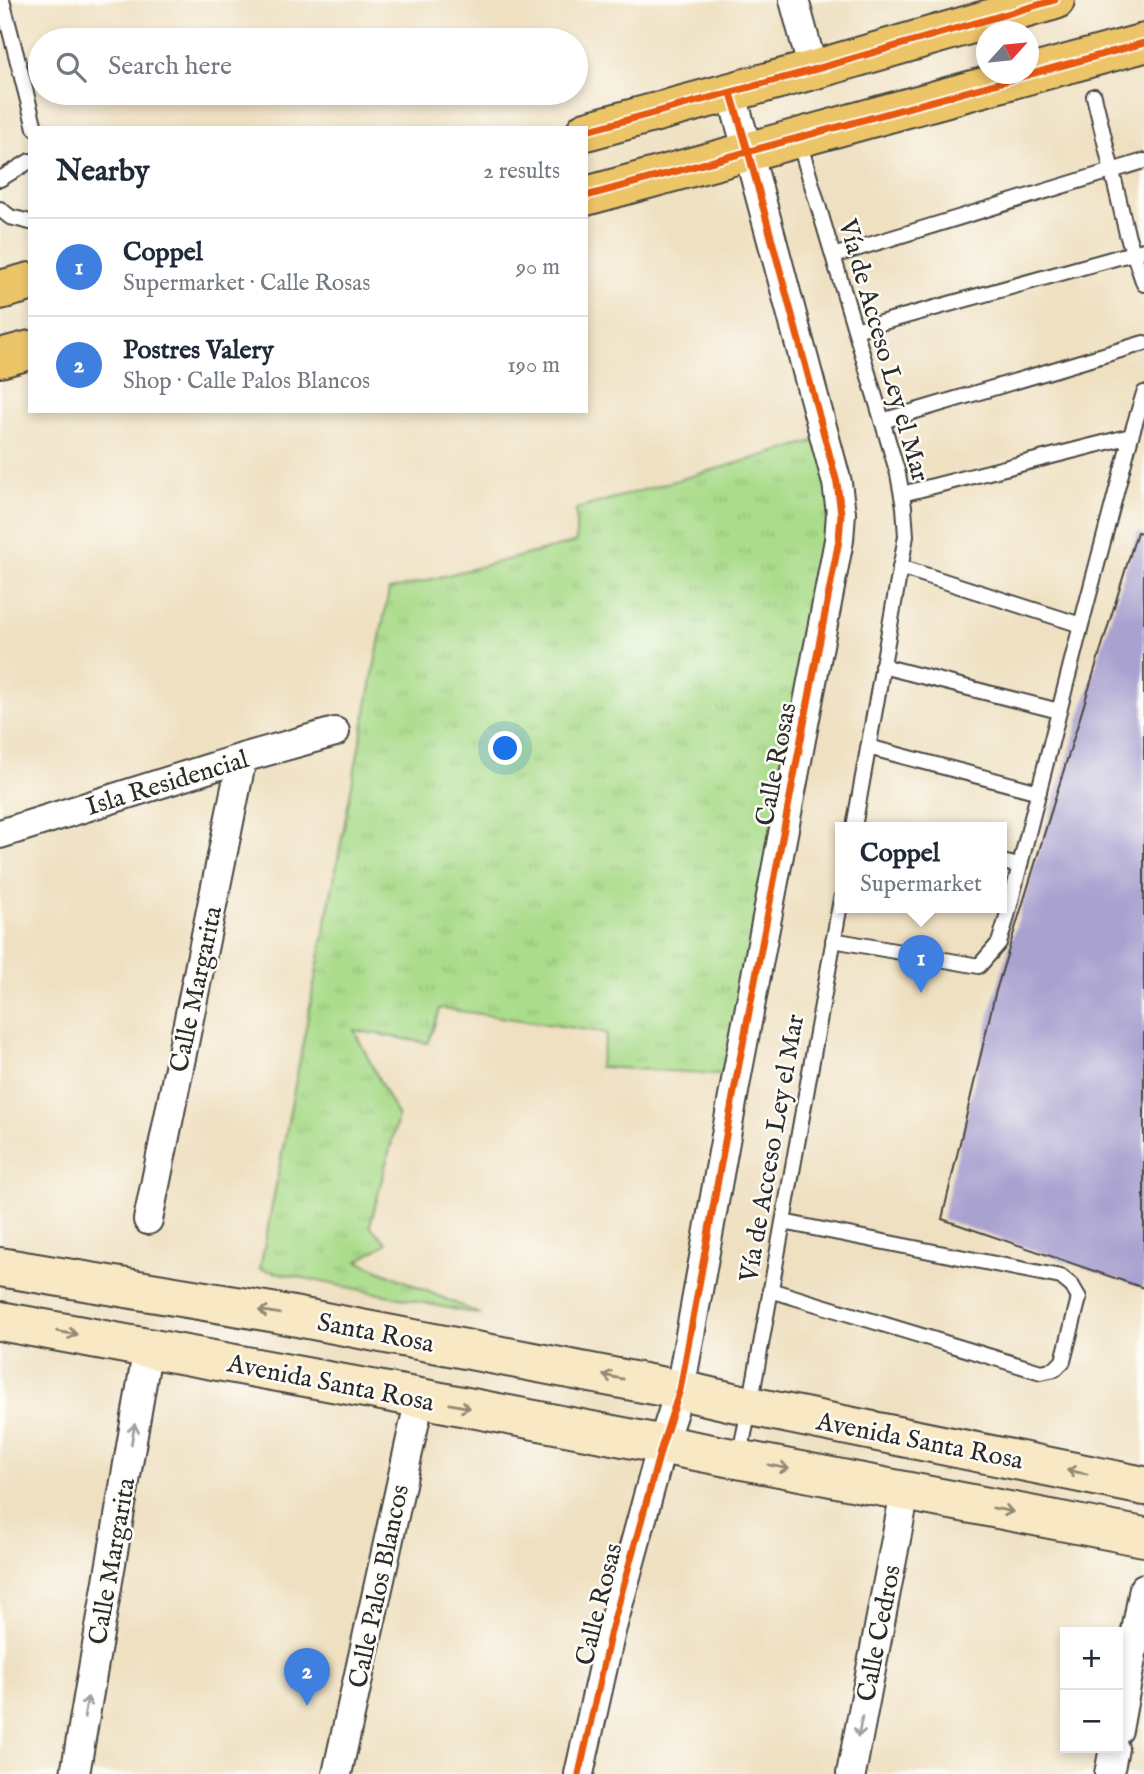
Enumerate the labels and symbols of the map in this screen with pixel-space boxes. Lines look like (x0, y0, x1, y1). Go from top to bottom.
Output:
north arrow (976, 21, 1039, 84)
street label: Vía de Acceso Ley el Mar (830, 214, 937, 486)
street label: Calle Rosas (748, 700, 805, 829)
your location (488, 731, 522, 765)
street label: Isla Residencial (82, 743, 253, 824)
street label: Calle Margarita (163, 903, 230, 1075)
pin: 1 (898, 935, 944, 993)
street label: Vía de Acceso Ley el Mar (732, 1011, 812, 1286)
one-way arrow (259, 1305, 281, 1318)
street label: Santa Rosa (315, 1306, 438, 1361)
one-way arrow (55, 1327, 78, 1340)
street label: Avenida Santa Rosa (223, 1347, 438, 1420)
one-way arrow (602, 1370, 625, 1383)
one-way arrow (448, 1399, 471, 1413)
street label: Avenida Santa Rosa (812, 1405, 1027, 1478)
one-way arrow (127, 1423, 140, 1446)
one-way arrow (767, 1460, 790, 1474)
one-way arrow (1066, 1465, 1089, 1479)
street label: Calle Margarita (82, 1475, 144, 1647)
street label: Calle Palos Blancos (342, 1482, 417, 1691)
one-way arrow (991, 1504, 1014, 1517)
street label: Calle Rosas (568, 1540, 631, 1669)
street label: Calle Cedros (850, 1562, 909, 1704)
pin: 2 (284, 1648, 330, 1706)
one-way arrow (80, 1696, 93, 1719)
one-way arrow (853, 1715, 866, 1738)

